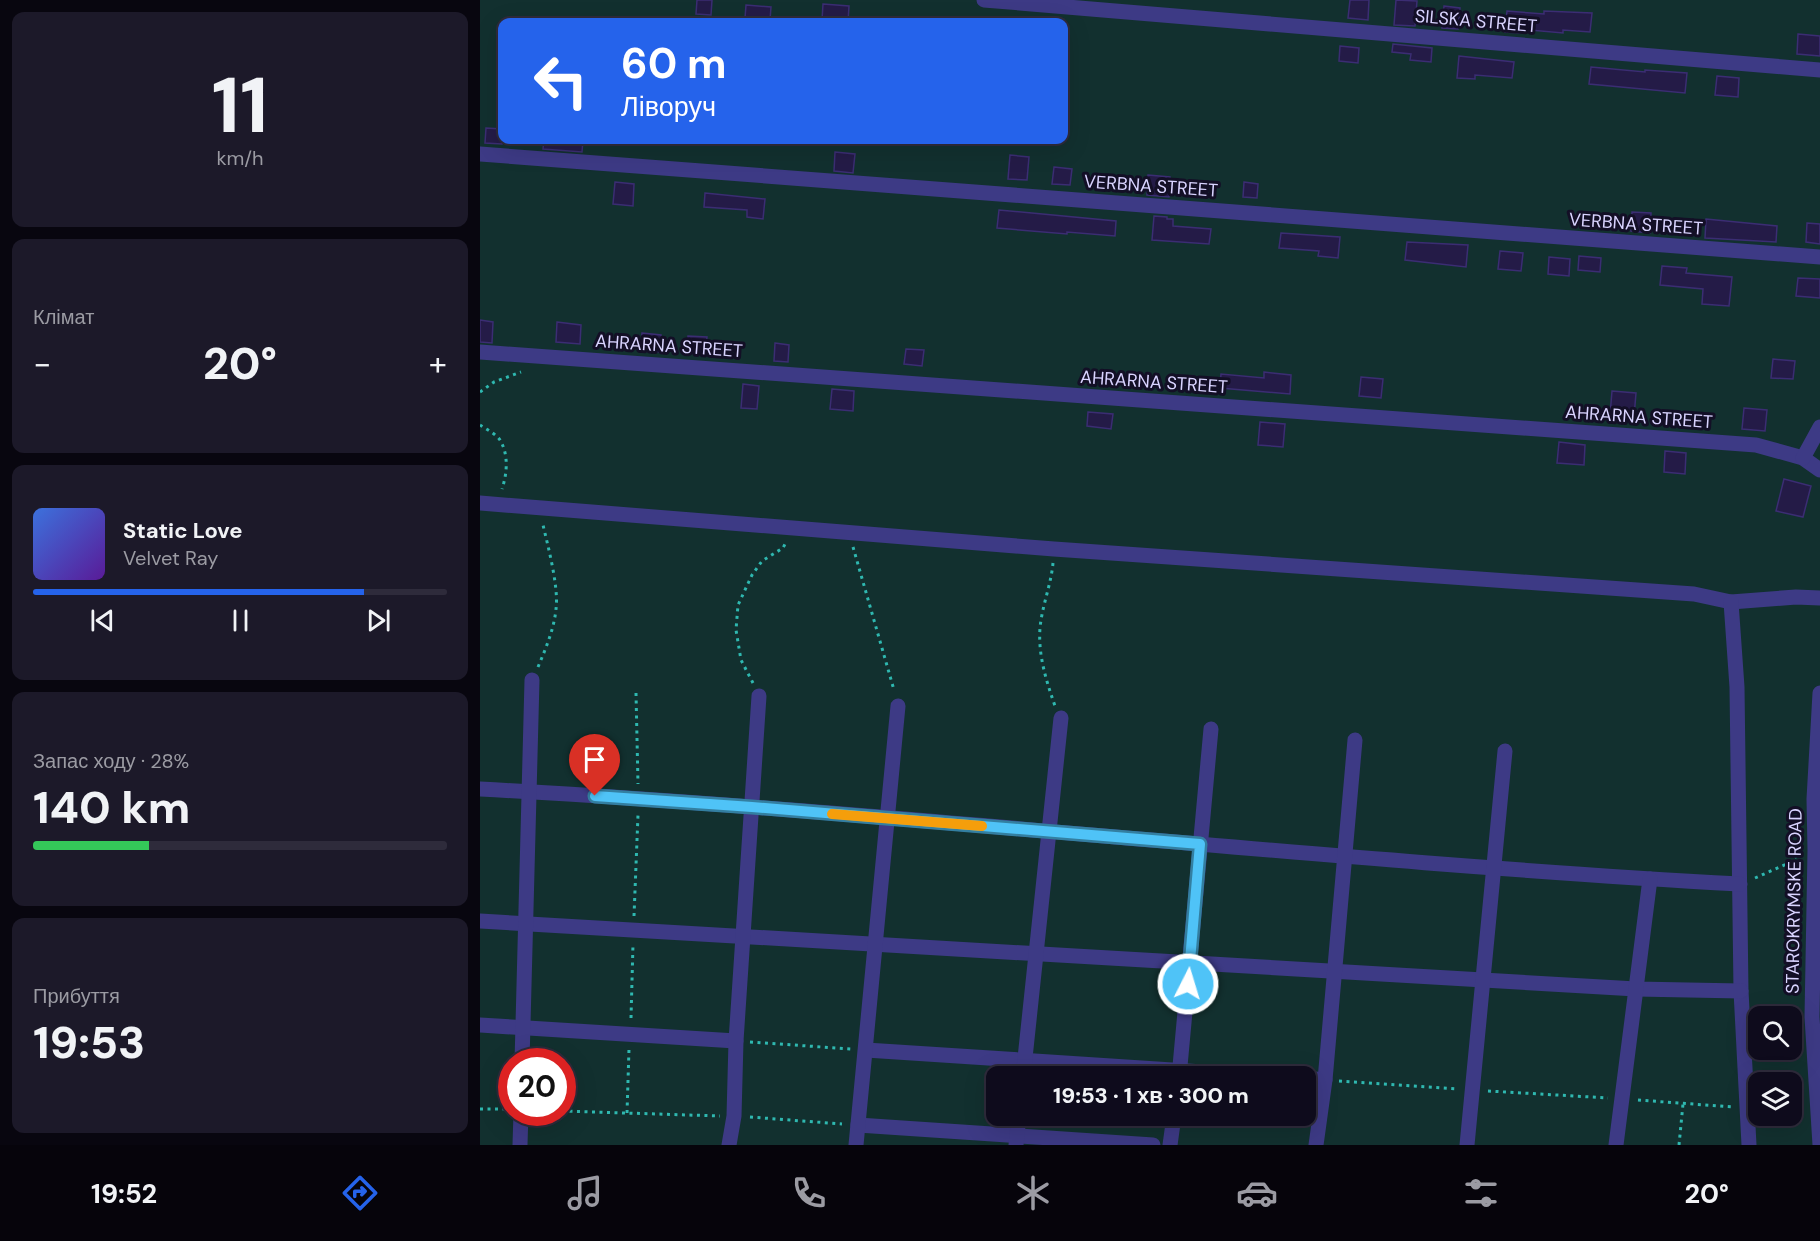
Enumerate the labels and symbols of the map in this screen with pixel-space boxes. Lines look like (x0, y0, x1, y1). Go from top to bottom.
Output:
street label: SILSKA STREET (1414, 4, 1538, 38)
street label: VERBNA STREET (1083, 169, 1219, 203)
street label: VERBNA STREET (1568, 207, 1704, 241)
street label: AHRARNA STREET (594, 329, 744, 363)
street label: AHRARNA STREET (1079, 365, 1229, 399)
street label: AHRARNA STREET (1564, 400, 1714, 434)
pin (569, 734, 620, 796)
street label: STAROKRYMSKE ROAD (1780, 808, 1808, 994)
position arrow (1156, 952, 1220, 1016)
speed limit sign: 20 (498, 1048, 576, 1126)

